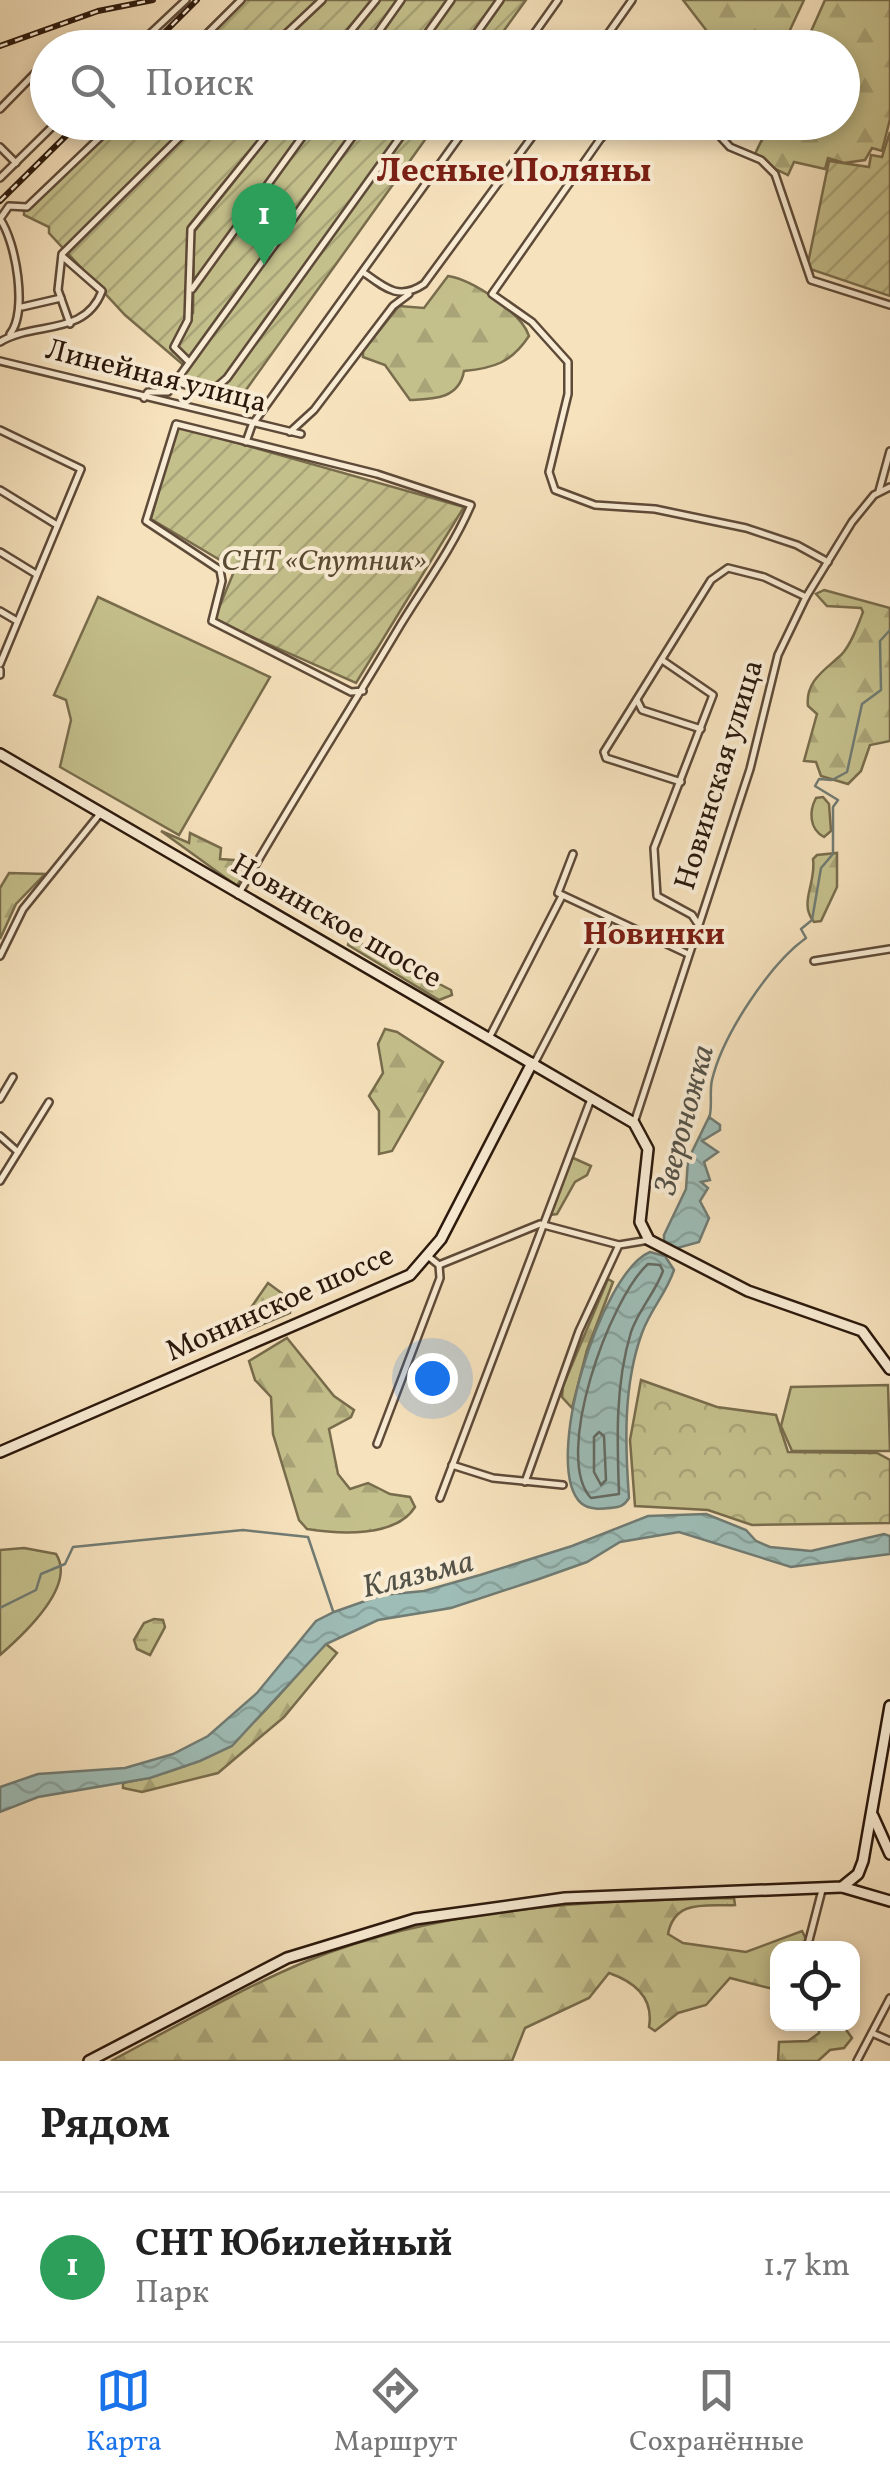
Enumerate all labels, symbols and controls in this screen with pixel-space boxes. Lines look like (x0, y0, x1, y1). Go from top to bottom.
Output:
search box (30, 30, 860, 140)
icon: search (65, 58, 120, 113)
text: Поиск (145, 59, 254, 112)
district label: Лесные Поляны (376, 148, 652, 196)
pin: 1 (232, 182, 296, 265)
street label: Линейная улица (41, 329, 271, 425)
park label: СНТ «Спутник» (221, 541, 427, 583)
street label: Новинская улица (665, 655, 775, 895)
street label: Новинское шоссе (223, 844, 449, 1000)
district label: Новинки (583, 914, 725, 958)
water label: Звероножка (645, 1040, 727, 1201)
street label: Монинское шоссе (159, 1235, 401, 1373)
your location (407, 1353, 458, 1404)
water label: Клязьма (358, 1541, 478, 1611)
map controls (770, 1941, 860, 2031)
button: locate (770, 1941, 860, 2031)
text: Рядом (40, 2097, 170, 2156)
text: СНТ Юбилейный (135, 2219, 452, 2272)
text: 1 (66, 2245, 79, 2289)
text: 1.7 km (763, 2245, 850, 2289)
text: Парк (135, 2272, 209, 2316)
tab: Карта (86, 2363, 162, 2462)
tab: Маршрут (334, 2363, 457, 2462)
tab: Сохранённые (629, 2363, 804, 2462)

